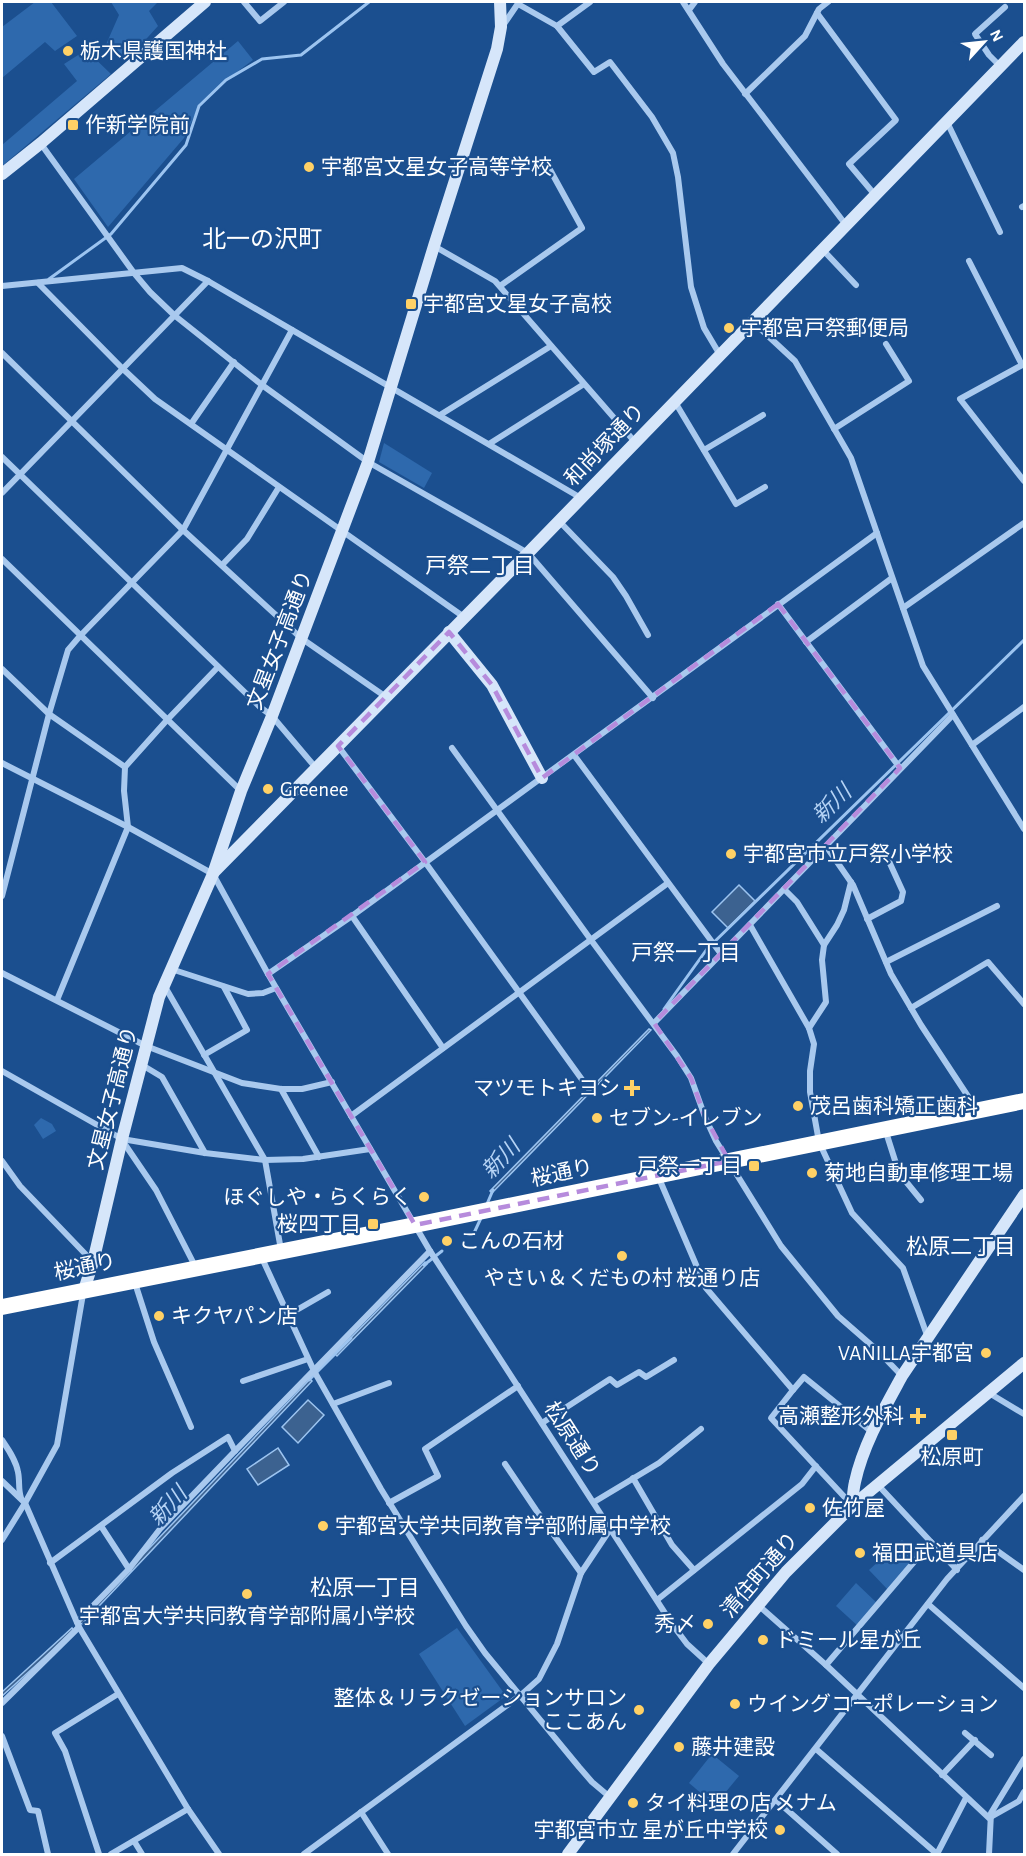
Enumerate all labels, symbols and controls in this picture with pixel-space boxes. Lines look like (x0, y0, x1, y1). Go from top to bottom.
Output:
north arrow (954, 12, 1014, 72)
text: N (987, 27, 1006, 44)
place label: 栃木県護国神社 (80, 40, 227, 62)
marker: 栃木県護国神社 (61, 44, 75, 58)
place label: 作新学院前 (85, 114, 190, 136)
marker: 作新学院前 (66, 118, 80, 132)
place label: 宇都宮文星女子高等学校 (321, 156, 552, 178)
marker: 宇都宮文星女子高等学校 (302, 160, 316, 174)
district label: 北一の沢町 (202, 227, 322, 252)
place label: 宇都宮文星女子高校 (423, 293, 612, 315)
marker: 宇都宮文星女子高校 (404, 297, 418, 311)
place label: 宇都宮戸祭郵便局 (741, 317, 909, 339)
marker: 宇都宮戸祭郵便局 (722, 321, 736, 335)
street label: 和尚塚通り (560, 399, 649, 490)
district label: 戸祭二丁目 (425, 554, 535, 577)
street label: 文星女子高通り (243, 567, 316, 712)
place label: Greenee (280, 779, 349, 800)
water label: 新川 (808, 779, 857, 827)
marker: Greenee (261, 782, 275, 796)
place label: 宇都宮市立戸祭小学校 (743, 843, 953, 865)
marker: 宇都宮市立戸祭小学校 (724, 847, 738, 861)
district label: 戸祭一丁目 (631, 941, 741, 964)
street label: 文星女子高通り (84, 1024, 141, 1172)
place label: マツモトキヨシ (473, 1078, 620, 1099)
marker: マツモトキヨシ (625, 1081, 639, 1095)
place label: 茂呂歯科矯正歯科 (810, 1095, 978, 1117)
marker: 茂呂歯科矯正歯科 (791, 1099, 805, 1113)
place label: セブン-イレブン (609, 1106, 762, 1129)
marker: セブン-イレブン (590, 1111, 604, 1125)
water label: 新川 (477, 1133, 525, 1183)
street label: 桜通り (529, 1155, 595, 1190)
place label: 戸祭一丁目 (637, 1155, 742, 1177)
marker: 戸祭一丁目 (747, 1159, 761, 1173)
place label: 菊地自動車修理工場 (824, 1162, 1013, 1184)
marker: 菊地自動車修理工場 (805, 1166, 819, 1180)
place label: ほぐしや・らくらく (223, 1187, 412, 1208)
marker: ほぐしや・らくらく (417, 1190, 431, 1204)
place label: 桜四丁目 (277, 1213, 361, 1235)
marker: 桜四丁目 (366, 1217, 380, 1231)
place label: こんの石材 (459, 1230, 564, 1252)
marker: こんの石材 (440, 1234, 454, 1248)
district label: 松原二丁目 (906, 1235, 1016, 1258)
street label: 桜通り (52, 1249, 118, 1284)
marker: やさい＆くだもの村 桜通り店 (615, 1249, 629, 1263)
place label: やさい＆くだもの村 桜通り店 (484, 1267, 760, 1289)
place label: キクヤパン店 (171, 1305, 298, 1327)
marker: キクヤパン店 (152, 1309, 166, 1323)
place label: VANILLA宇都宮 (838, 1342, 974, 1364)
marker: VANILLA宇都宮 (979, 1346, 993, 1360)
street label: 松原通り (540, 1398, 605, 1480)
place label: 高瀬整形外科 (778, 1405, 904, 1427)
marker: 高瀬整形外科 (909, 1407, 927, 1425)
marker: 松原町 (945, 1428, 959, 1442)
place label: 松原町 (921, 1446, 984, 1468)
water label: 新川 (144, 1480, 192, 1530)
place label: 佐竹屋 (822, 1497, 885, 1519)
marker: 佐竹屋 (803, 1501, 817, 1515)
place label: 宇都宮大学共同教育学部附属中学校 (335, 1515, 671, 1537)
marker: 宇都宮大学共同教育学部附属中学校 (316, 1519, 330, 1533)
street label: 清住町通り (717, 1528, 802, 1622)
place label: 福田武道具店 (872, 1542, 998, 1564)
marker: 福田武道具店 (853, 1546, 867, 1560)
district label: 松原一丁目 (310, 1576, 420, 1599)
marker: 宇都宮大学共同教育学部附属小学校 (240, 1587, 254, 1601)
place label: 宇都宮大学共同教育学部附属小学校 (79, 1605, 415, 1627)
place label: 秀〆 (654, 1613, 696, 1635)
marker: 秀〆 (701, 1617, 715, 1631)
place label: ドミール星が丘 (775, 1629, 922, 1651)
marker: ドミール星が丘 (756, 1633, 770, 1647)
place label: 整体＆リラクゼーションサロン ここあん (333, 1687, 627, 1733)
place label: ウイングコーポレーション (747, 1693, 999, 1715)
marker: ウイングコーポレーション (728, 1697, 742, 1711)
marker: 整体＆リラクゼーションサロン ここあん (632, 1703, 646, 1717)
place label: 藤井建設 (691, 1736, 775, 1758)
marker: 藤井建設 (672, 1740, 686, 1754)
place label: タイ料理の店 メナム (645, 1792, 837, 1814)
marker: タイ料理の店 メナム (626, 1796, 640, 1810)
place label: 宇都宮市立 星が丘中学校 (534, 1819, 768, 1841)
marker: 宇都宮市立 星が丘中学校 (773, 1823, 787, 1837)

